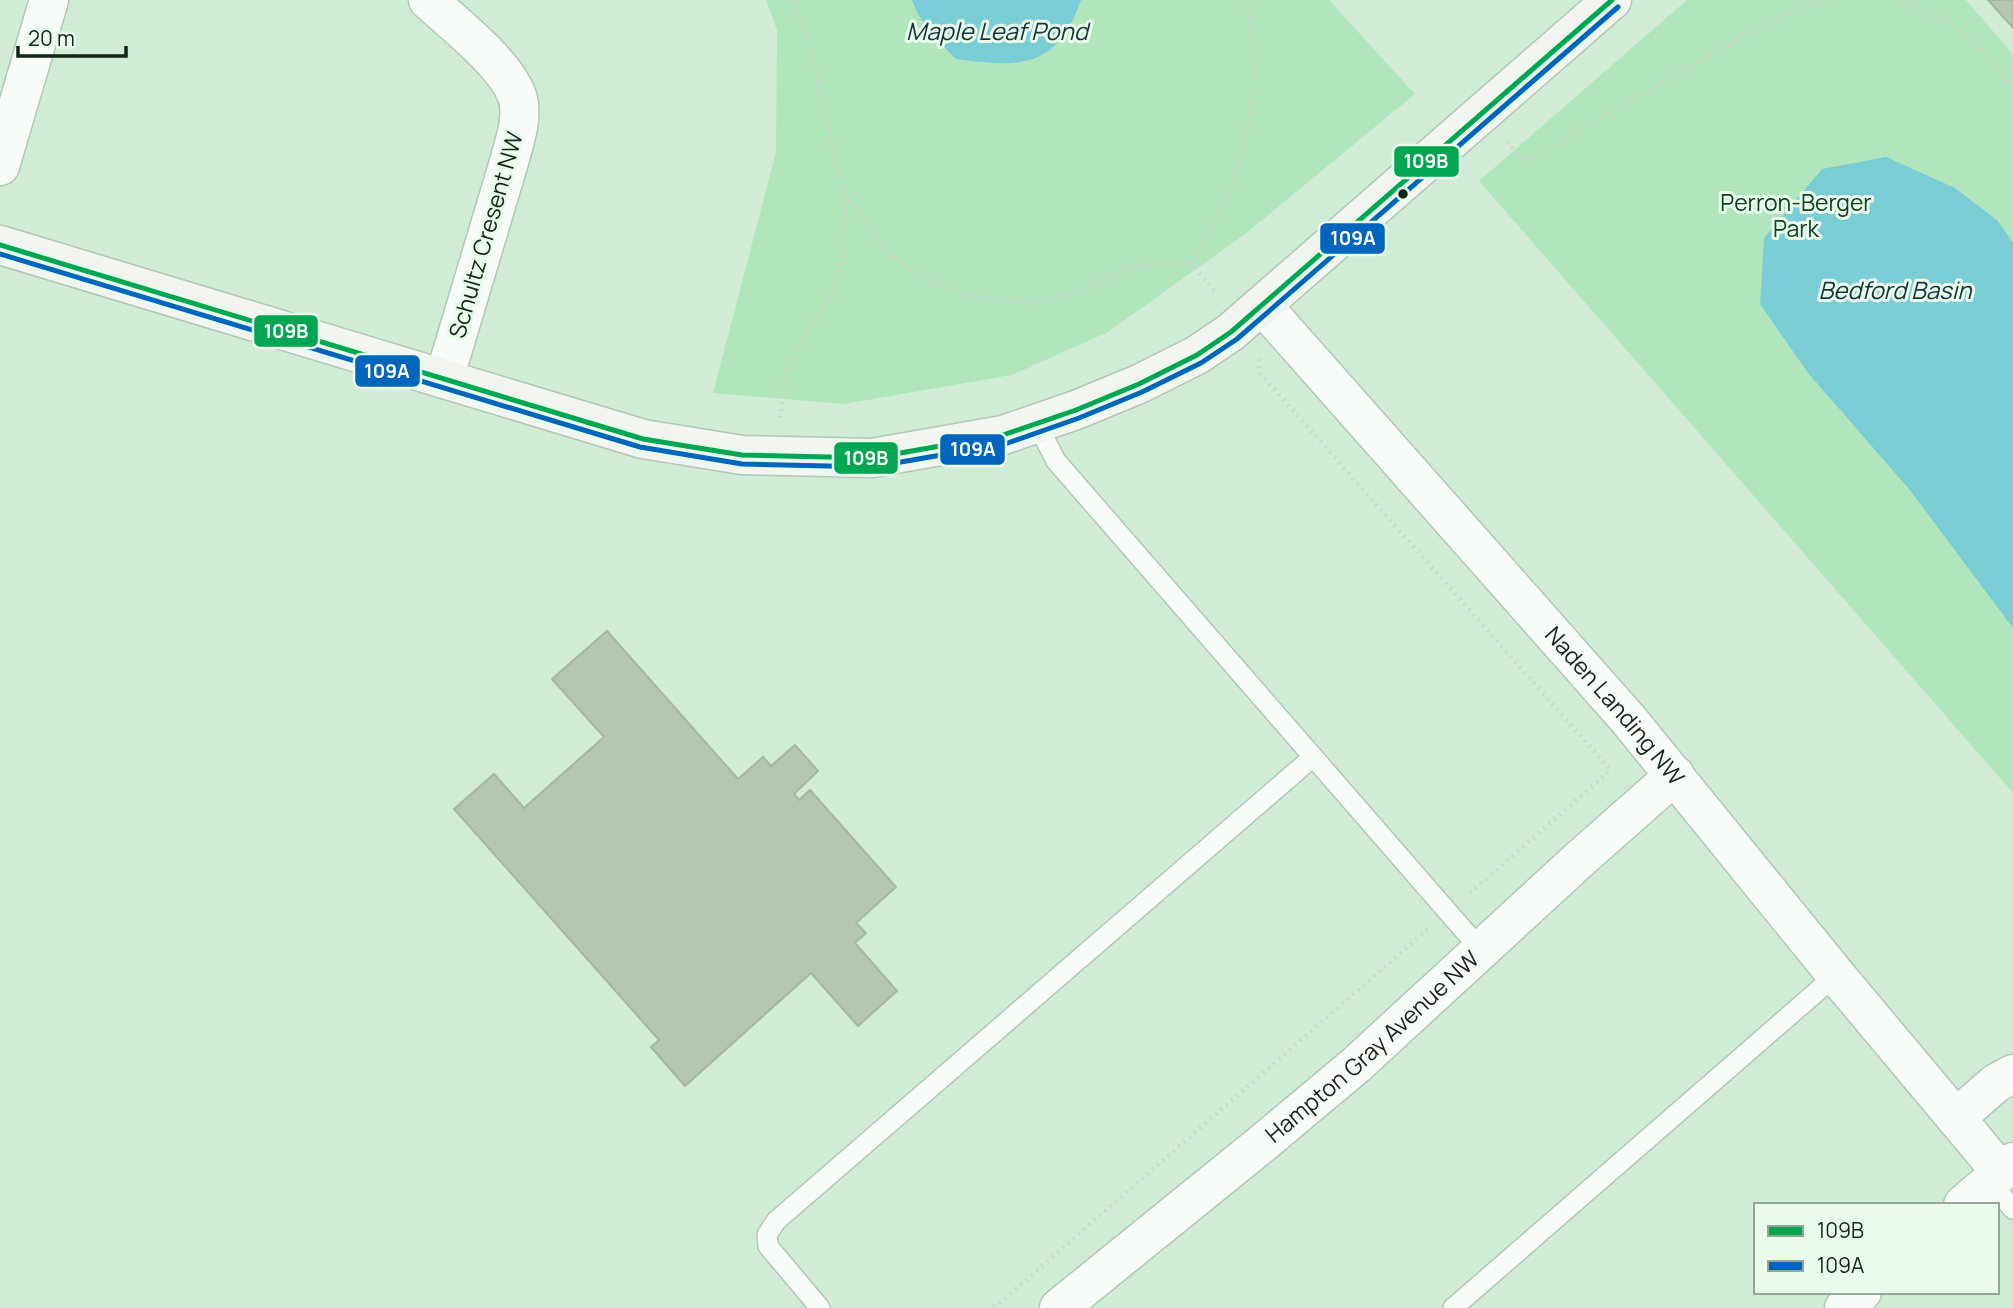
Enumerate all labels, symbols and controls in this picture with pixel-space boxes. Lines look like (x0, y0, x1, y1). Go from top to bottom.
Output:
scale bar (18, 14, 126, 58)
water label: Maple Leaf Pond (906, 14, 1091, 47)
text: 20 m (28, 24, 75, 52)
street label: Schultz Cresent NW (440, 127, 530, 342)
line badge: 109B (1393, 145, 1460, 178)
text: 109B (1404, 148, 1448, 174)
park label: Perron-Berger Park (1720, 186, 1872, 244)
unlabelled marker (1396, 187, 1410, 201)
line badge: 109A (1319, 222, 1386, 255)
text: 109A (1330, 225, 1376, 251)
water label: Bedford Basin (1818, 273, 1972, 306)
line badge: 109B (253, 314, 319, 348)
text: 109B (264, 318, 308, 344)
line badge: 109A (354, 354, 421, 388)
text: 109A (364, 358, 410, 384)
line badge: 109A (939, 433, 1006, 466)
text: 109A (950, 436, 996, 462)
line badge: 109B (833, 441, 899, 475)
text: 109B (844, 445, 888, 471)
street label: Naden Landing NW (1538, 619, 1693, 792)
street label: Hampton Gray Avenue NW (1258, 942, 1486, 1149)
legend (1754, 1203, 1999, 1294)
text: 109B (1817, 1216, 1864, 1244)
text: 109A (1817, 1251, 1864, 1279)

